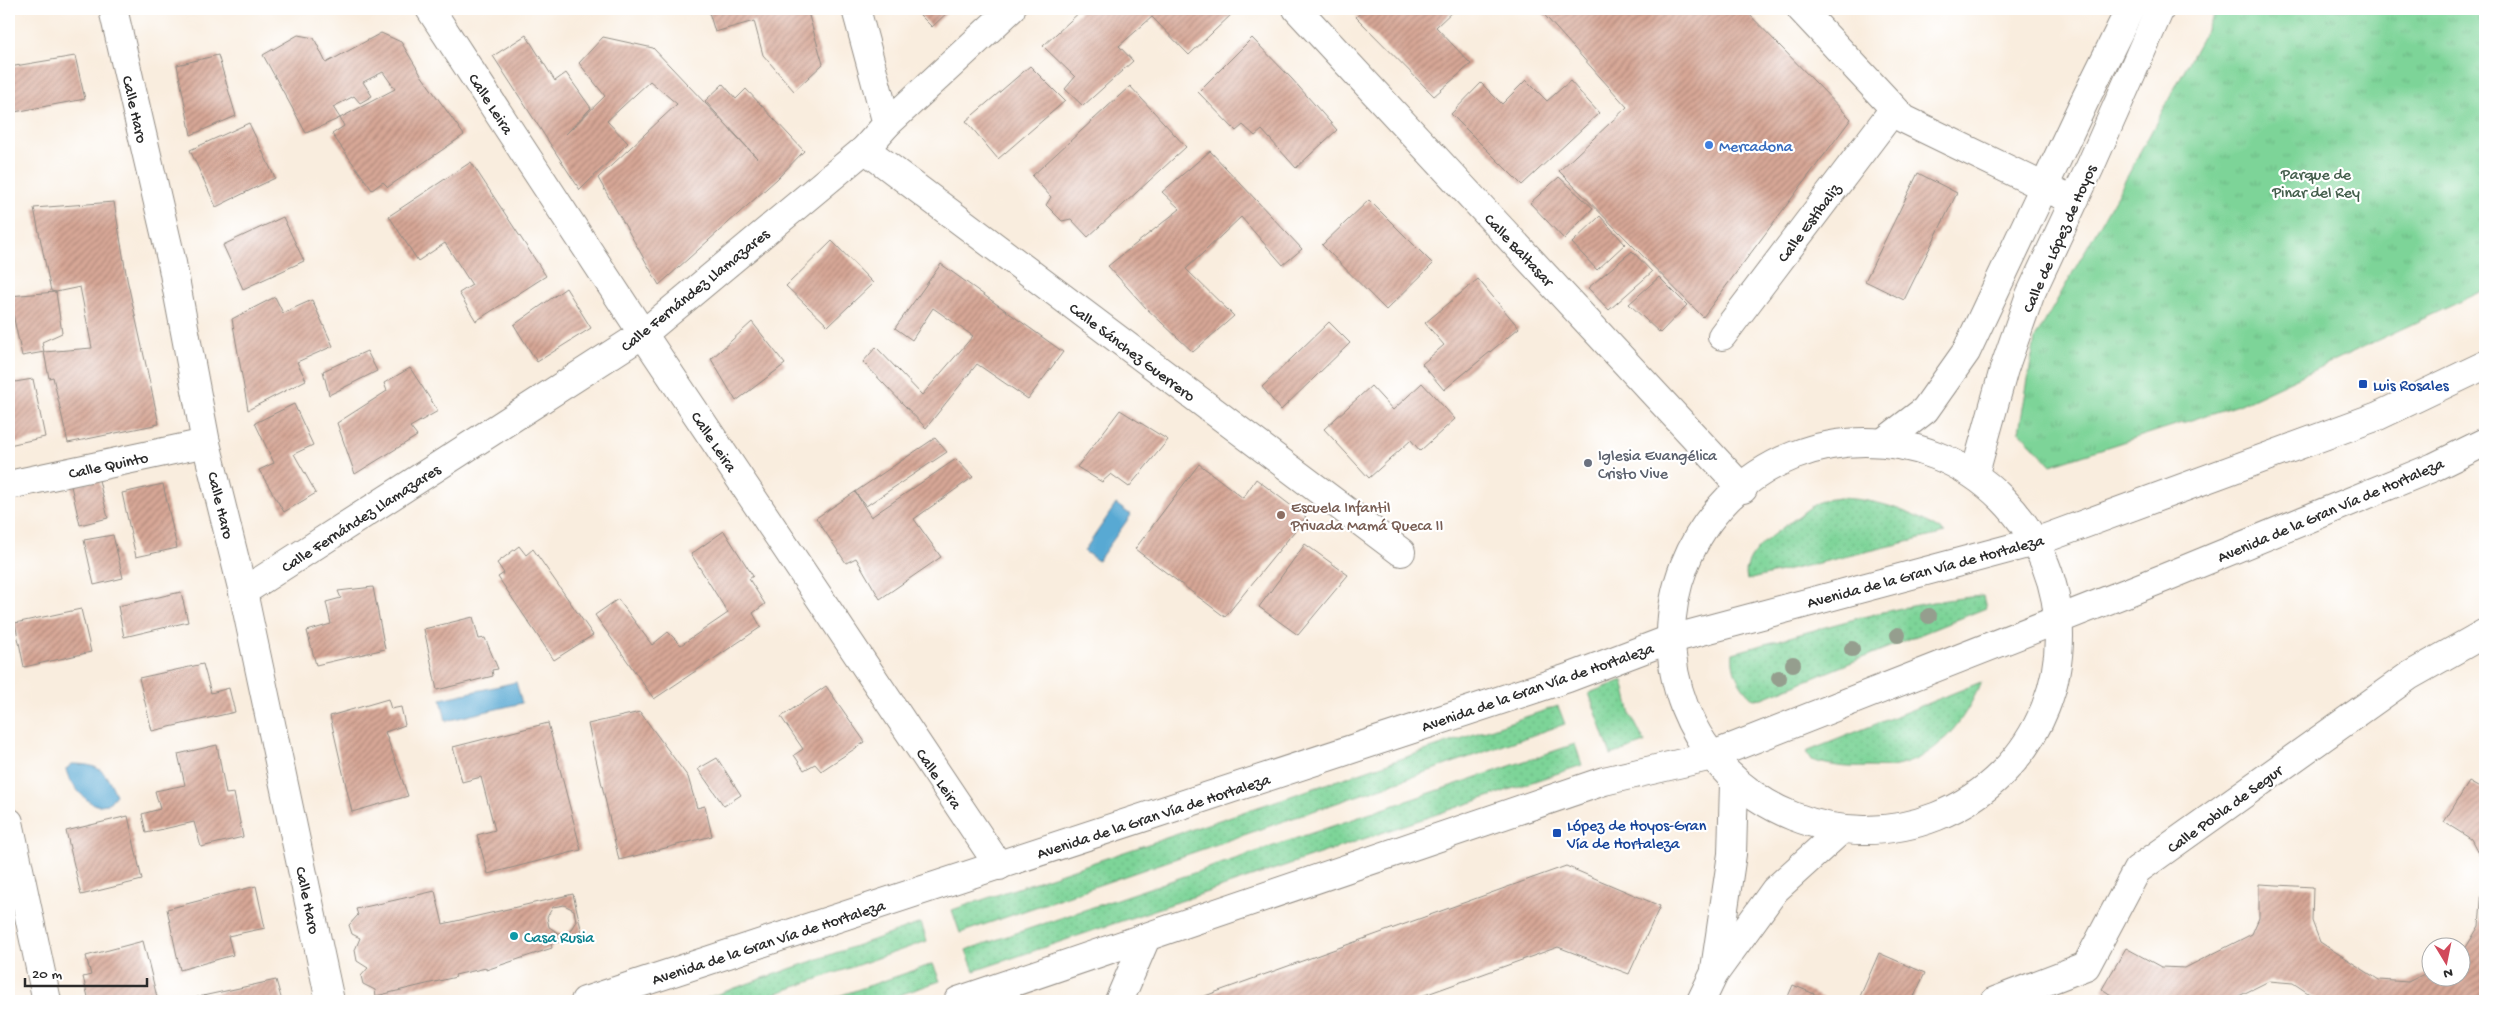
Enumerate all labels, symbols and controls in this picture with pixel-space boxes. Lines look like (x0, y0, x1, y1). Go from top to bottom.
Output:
street label: Calle Leira (462, 71, 516, 140)
street label: Calle Haro (116, 74, 150, 145)
marker: Mercadona (1703, 139, 1715, 151)
place label: Mercadona (1719, 139, 1794, 158)
street label: Calle de López de Hoyos (2020, 161, 2103, 316)
park label: Parque de Pinar del Rey (2271, 167, 2360, 204)
street label: Calle Estíbaliz (1775, 180, 1847, 267)
street label: Calle Baltasar (1479, 211, 1557, 293)
street label: Calle Fernández Llamazares (618, 225, 775, 358)
street label: Calle Sánchez Guerrero (1064, 300, 1198, 407)
marker: Luis Rosales (2357, 378, 2369, 390)
place label: Luis Rosales (2373, 378, 2450, 397)
street label: Calle Leira (685, 409, 740, 478)
place label: Iglesia Evangélica Cristo Vive (1598, 448, 1718, 485)
street label: Calle Quinto (67, 450, 150, 485)
street label: Avenida de la Gran Vía de Hortaleza (2215, 455, 2449, 569)
marker: Iglesia Evangélica Cristo Vive (1582, 457, 1594, 469)
street label: Calle Fernández Llamazares (279, 461, 446, 578)
street label: Calle Haro (201, 470, 236, 541)
place label: Escuela Infantil Privada Mamá Queca II (1290, 500, 1443, 537)
marker: Escuela Infantil Privada Mamá Queca II (1275, 509, 1287, 521)
street label: Avenida de la Gran Vía de Hortaleza (1805, 532, 2047, 614)
street label: Avenida de la Gran Vía de Hortaleza (1420, 640, 1658, 738)
street label: Calle Leira (910, 746, 965, 815)
street label: Calle Pobla de Segur (2165, 762, 2288, 859)
street label: Avenida de la Gran Vía de Hortaleza (1035, 771, 1274, 865)
place label: López de Hoyos-Gran Vía de Hortaleza (1566, 818, 1707, 855)
marker: López de Hoyos-Gran Vía de Hortaleza (1551, 827, 1563, 839)
street label: Calle Haro (289, 865, 322, 936)
street label: Avenida de la Gran Vía de Hortaleza (650, 897, 889, 991)
marker: Casa Rusia (508, 930, 520, 942)
place label: Casa Rusia (524, 930, 595, 949)
north arrow (2422, 938, 2472, 988)
scale bar (25, 955, 148, 987)
text: N (2442, 963, 2454, 982)
text: 20 m (32, 966, 62, 984)

